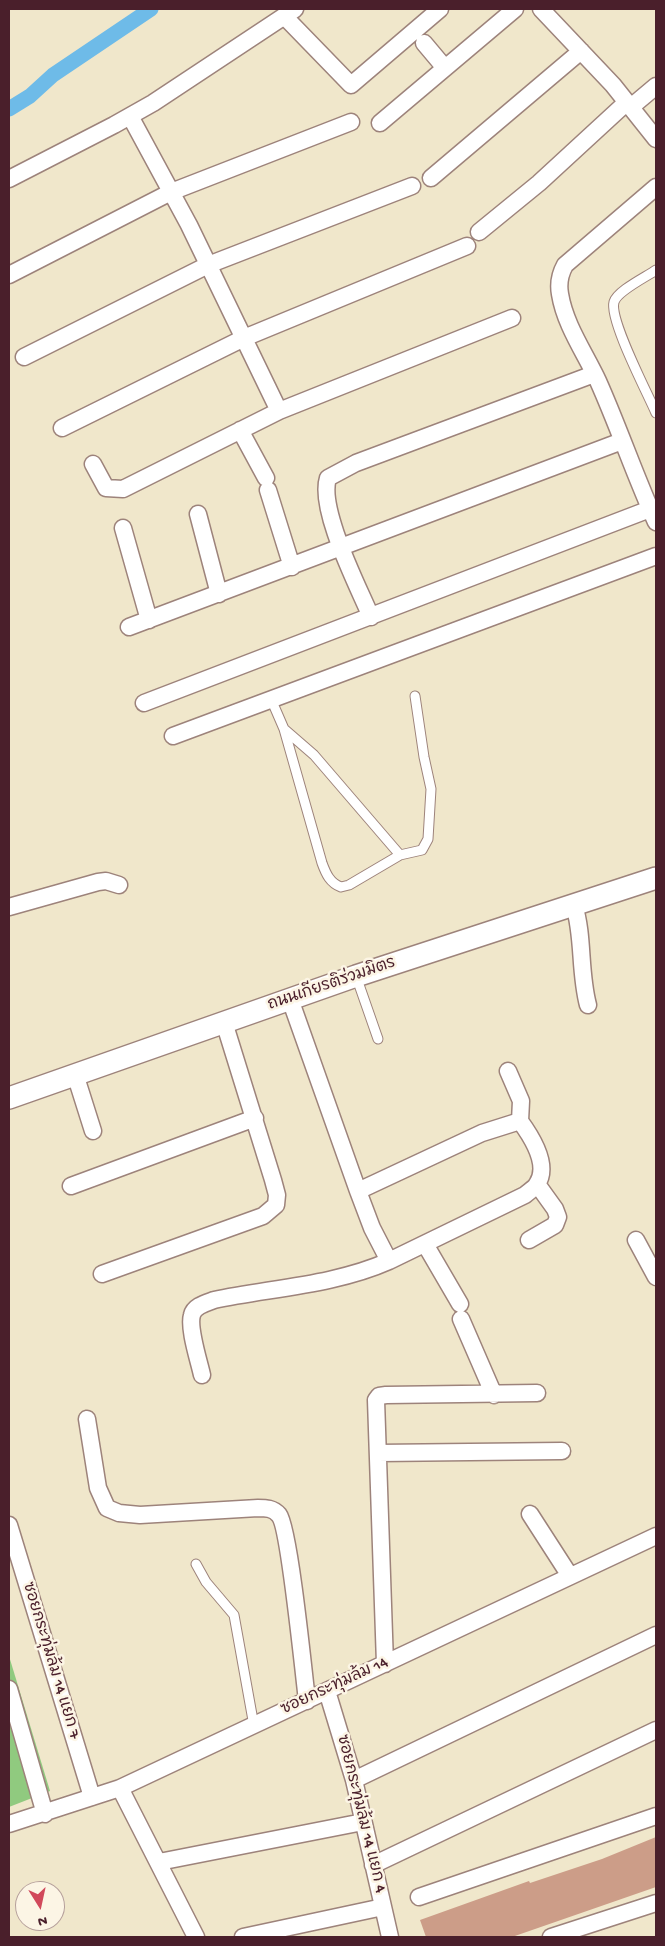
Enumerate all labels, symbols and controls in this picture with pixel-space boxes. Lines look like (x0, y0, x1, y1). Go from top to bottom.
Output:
street label: ถนนเกียรติร่วมมิตร (266, 954, 398, 1016)
street label: ซอยกระทุ่มล้ม 14 แยก 7 (17, 1580, 83, 1742)
street label: ซอยกระทุ่มล้ม 14 (278, 1654, 392, 1720)
street label: ซอยกระทุ่มล้ม 14 แยก 4 (331, 1733, 389, 1895)
north arrow (15, 1881, 65, 1931)
text: N (37, 1911, 49, 1929)

